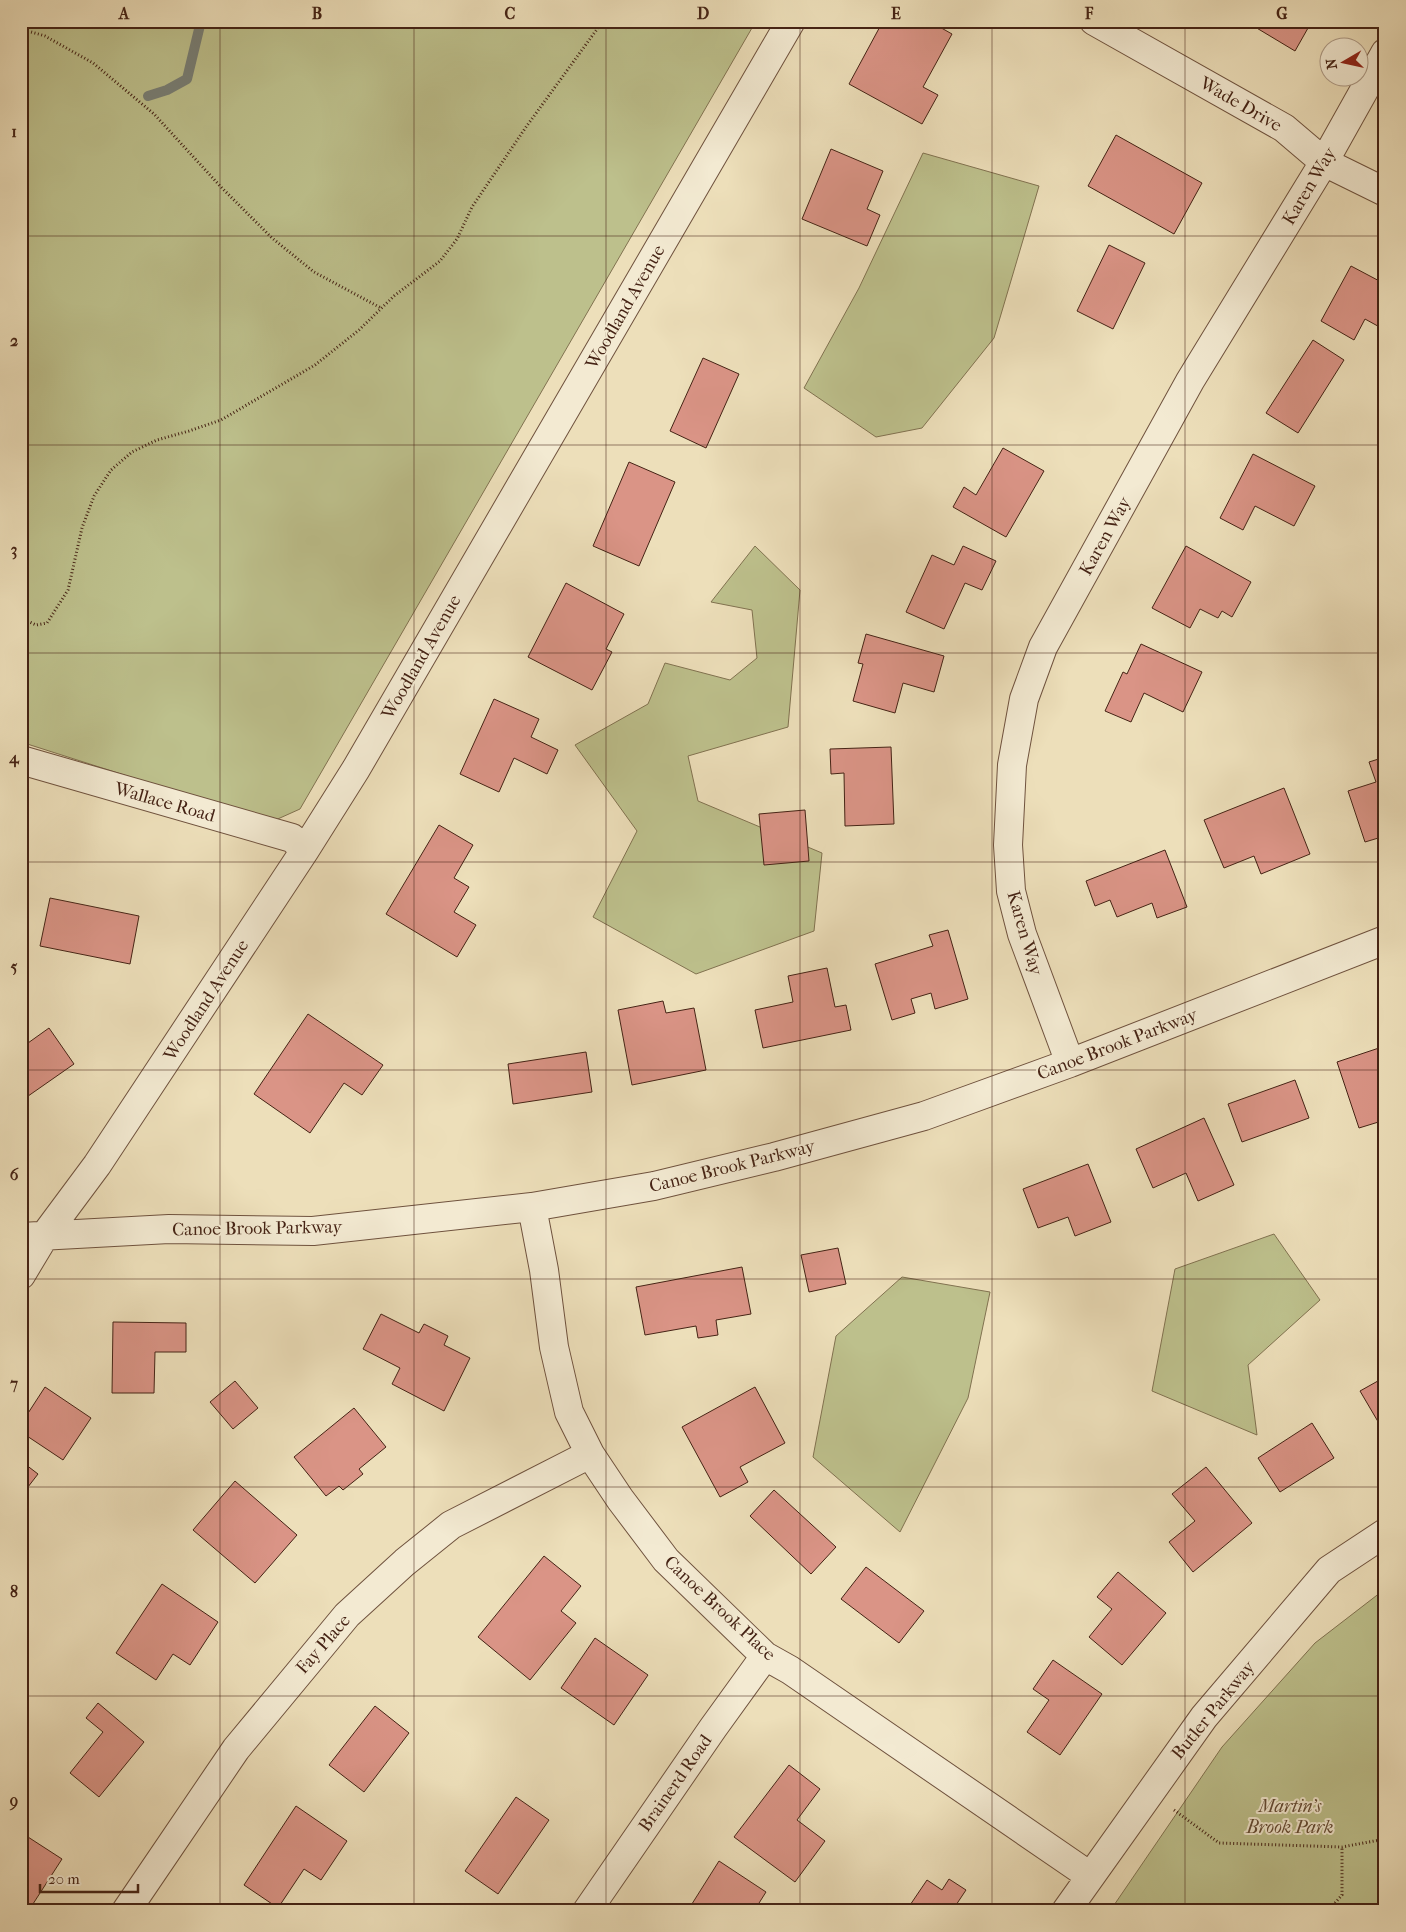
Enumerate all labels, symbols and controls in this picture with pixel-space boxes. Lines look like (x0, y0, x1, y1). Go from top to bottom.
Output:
text: A (118, 4, 130, 23)
text: B (312, 4, 322, 23)
text: C (505, 4, 516, 23)
text: D (697, 4, 709, 23)
text: E (891, 4, 901, 23)
text: F (1084, 4, 1094, 23)
text: G (1276, 4, 1288, 23)
north arrow (1318, 38, 1368, 88)
text: N (1322, 57, 1341, 71)
street label: Wade Drive (1195, 72, 1286, 136)
text: 1 (11, 122, 17, 141)
street label: Karen Way (1278, 143, 1341, 229)
street label: Woodland Avenue (581, 241, 670, 374)
text: 2 (10, 331, 18, 350)
street label: Karen Way (1075, 492, 1136, 579)
text: 3 (11, 540, 17, 560)
street label: Woodland Avenue (377, 591, 466, 724)
text: 4 (8, 748, 20, 768)
street label: Wallace Road (111, 778, 218, 827)
street label: Karen Way (1003, 889, 1047, 979)
street label: Woodland Avenue (159, 936, 253, 1066)
text: 5 (11, 957, 18, 976)
street label: Canoe Brook Parkway (1034, 1004, 1202, 1085)
street label: Canoe Brook Parkway (647, 1135, 818, 1197)
text: 6 (10, 1165, 19, 1184)
street label: Canoe Brook Parkway (172, 1216, 344, 1240)
text: 7 (9, 1374, 18, 1393)
street label: Canoe Brook Place (660, 1552, 780, 1665)
text: 8 (10, 1582, 18, 1601)
street label: Fay Place (292, 1610, 355, 1678)
street label: Butler Parkway (1167, 1656, 1260, 1764)
street label: Brainerd Road (634, 1731, 717, 1836)
text: 9 (9, 1791, 18, 1811)
park label: Martin's Brook Park (1246, 1796, 1333, 1838)
scale bar (40, 1862, 138, 1894)
text: 20 m (48, 1870, 80, 1888)

